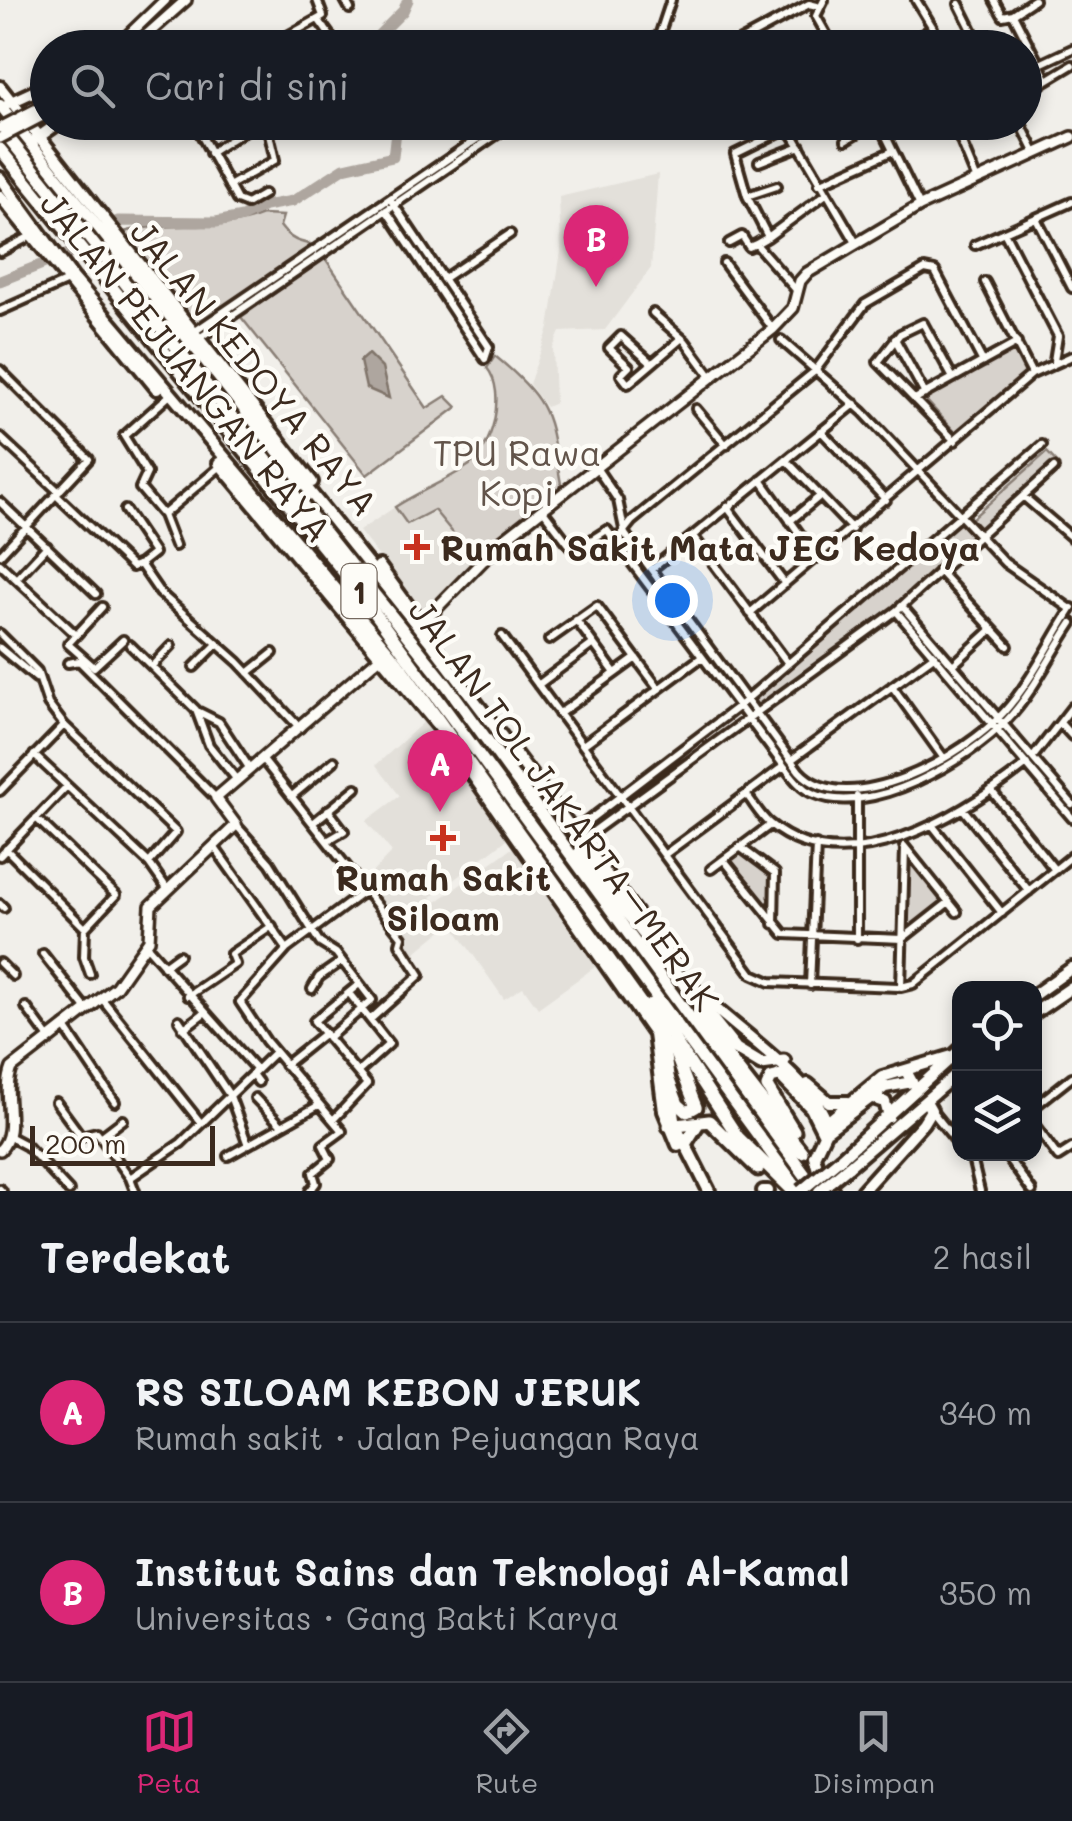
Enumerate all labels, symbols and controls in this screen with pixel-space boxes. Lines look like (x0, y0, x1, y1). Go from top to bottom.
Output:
search box (30, 30, 1042, 140)
icon: search (65, 58, 120, 113)
text: Cari di sini (145, 60, 349, 110)
street label: JALAN PEJUANGAN RAYA (31, 181, 343, 551)
pin: B (564, 204, 628, 287)
street label: JALAN KEDOYA RAYA (121, 209, 389, 525)
park label: TPU Rawa Kopi (433, 429, 601, 515)
place label: Rumah Sakit Mata JEC Kedoya (440, 524, 980, 570)
marker: Rumah Sakit Mata JEC Kedoya (404, 534, 430, 560)
road number: 1 (342, 564, 376, 618)
your location (647, 575, 698, 626)
street label: JALAN TOL JAKARTA–MERAK (401, 590, 729, 1018)
pin: A (408, 730, 472, 812)
marker: Rumah Sakit Siloam (430, 825, 456, 851)
place label: Rumah Sakit Siloam (335, 854, 551, 940)
map controls (952, 981, 1042, 1161)
button: locate (952, 981, 1042, 1071)
button: layers (952, 1071, 1042, 1161)
scale bar (30, 1121, 215, 1166)
text: 200 m (45, 1125, 126, 1161)
text: Terdekat (40, 1229, 230, 1284)
text: 2 hasil (933, 1235, 1032, 1277)
text: RS SILOAM KEBON JERUK (135, 1366, 641, 1416)
text: A (61, 1391, 84, 1433)
text: 340 m (939, 1391, 1032, 1433)
text: Rumah sakit · Jalan Pejuangan Raya (135, 1416, 700, 1458)
text: Institut Sains dan Teknologi Al-Kamal (135, 1546, 850, 1596)
text: B (62, 1571, 83, 1613)
text: 350 m (939, 1571, 1032, 1613)
text: Universitas · Gang Bakti Karya (135, 1596, 619, 1638)
tab: Peta (137, 1704, 201, 1800)
tab: Rute (475, 1704, 538, 1800)
tab: Disimpan (812, 1704, 935, 1800)

